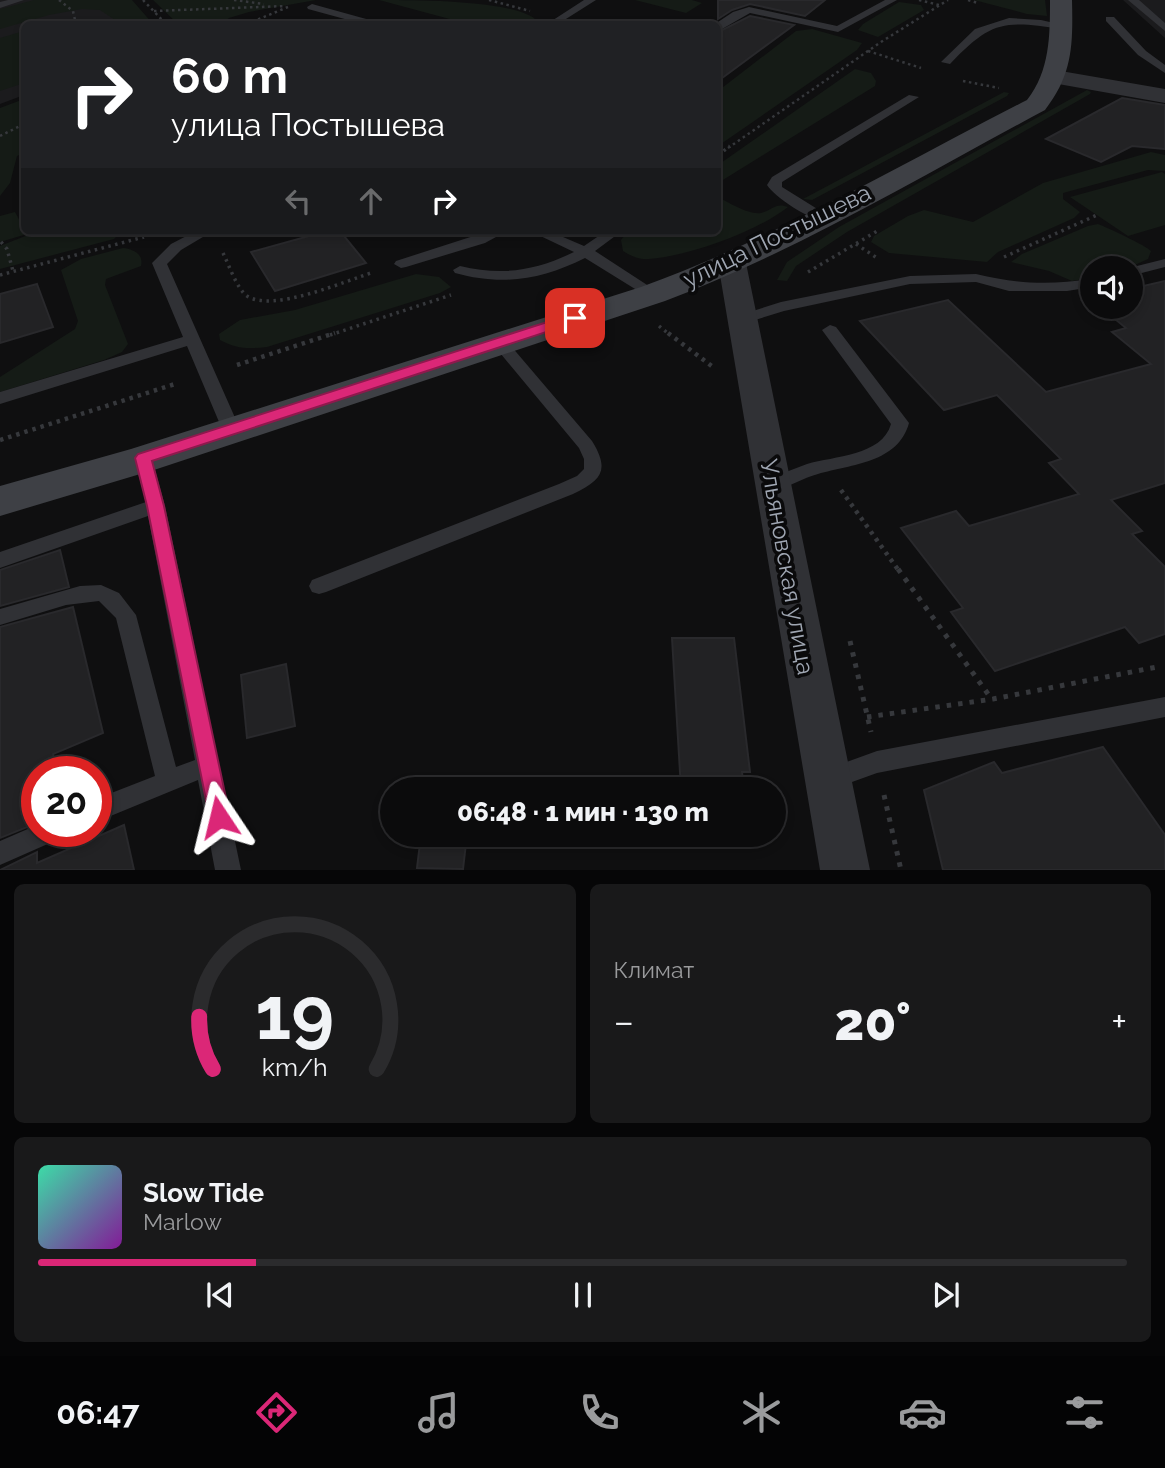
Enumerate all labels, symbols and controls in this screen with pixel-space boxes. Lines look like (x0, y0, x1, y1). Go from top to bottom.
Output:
text: 60 m (171, 47, 288, 104)
icon: right (56, 49, 147, 140)
text: улица Постышева (171, 106, 445, 143)
street label: улица Постышева (678, 177, 875, 294)
icon: left (279, 182, 317, 220)
icon: ahead (352, 182, 390, 220)
icon: right (425, 182, 463, 220)
map controls (1080, 256, 1143, 319)
button: sound (1080, 256, 1143, 319)
pin (545, 288, 605, 348)
icon: arrive (556, 299, 594, 337)
street label: Ульяновская улица (754, 457, 821, 677)
speed limit sign: 20 (21, 756, 112, 847)
position arrow (182, 780, 256, 854)
text: 06:48 · 1 мин · 130 m (457, 797, 709, 827)
text: Климат (614, 956, 694, 983)
text: 19 (255, 972, 334, 1057)
text: 20° (834, 991, 911, 1052)
text: − (614, 999, 634, 1044)
text: + (1111, 999, 1127, 1044)
text: km/h (262, 1052, 328, 1082)
text: Slow Tide (143, 1178, 264, 1208)
text: Marlow (143, 1208, 222, 1235)
icon: previous (201, 1276, 239, 1314)
icon: pause (564, 1276, 602, 1314)
icon: next (927, 1276, 965, 1314)
icon: directions (252, 1388, 301, 1437)
icon: music (414, 1388, 463, 1437)
icon: phone (575, 1388, 624, 1437)
icon: climate (737, 1388, 786, 1437)
icon: car (898, 1388, 947, 1437)
icon: filters (1060, 1388, 1109, 1437)
text: 06:47 (56, 1394, 139, 1431)

